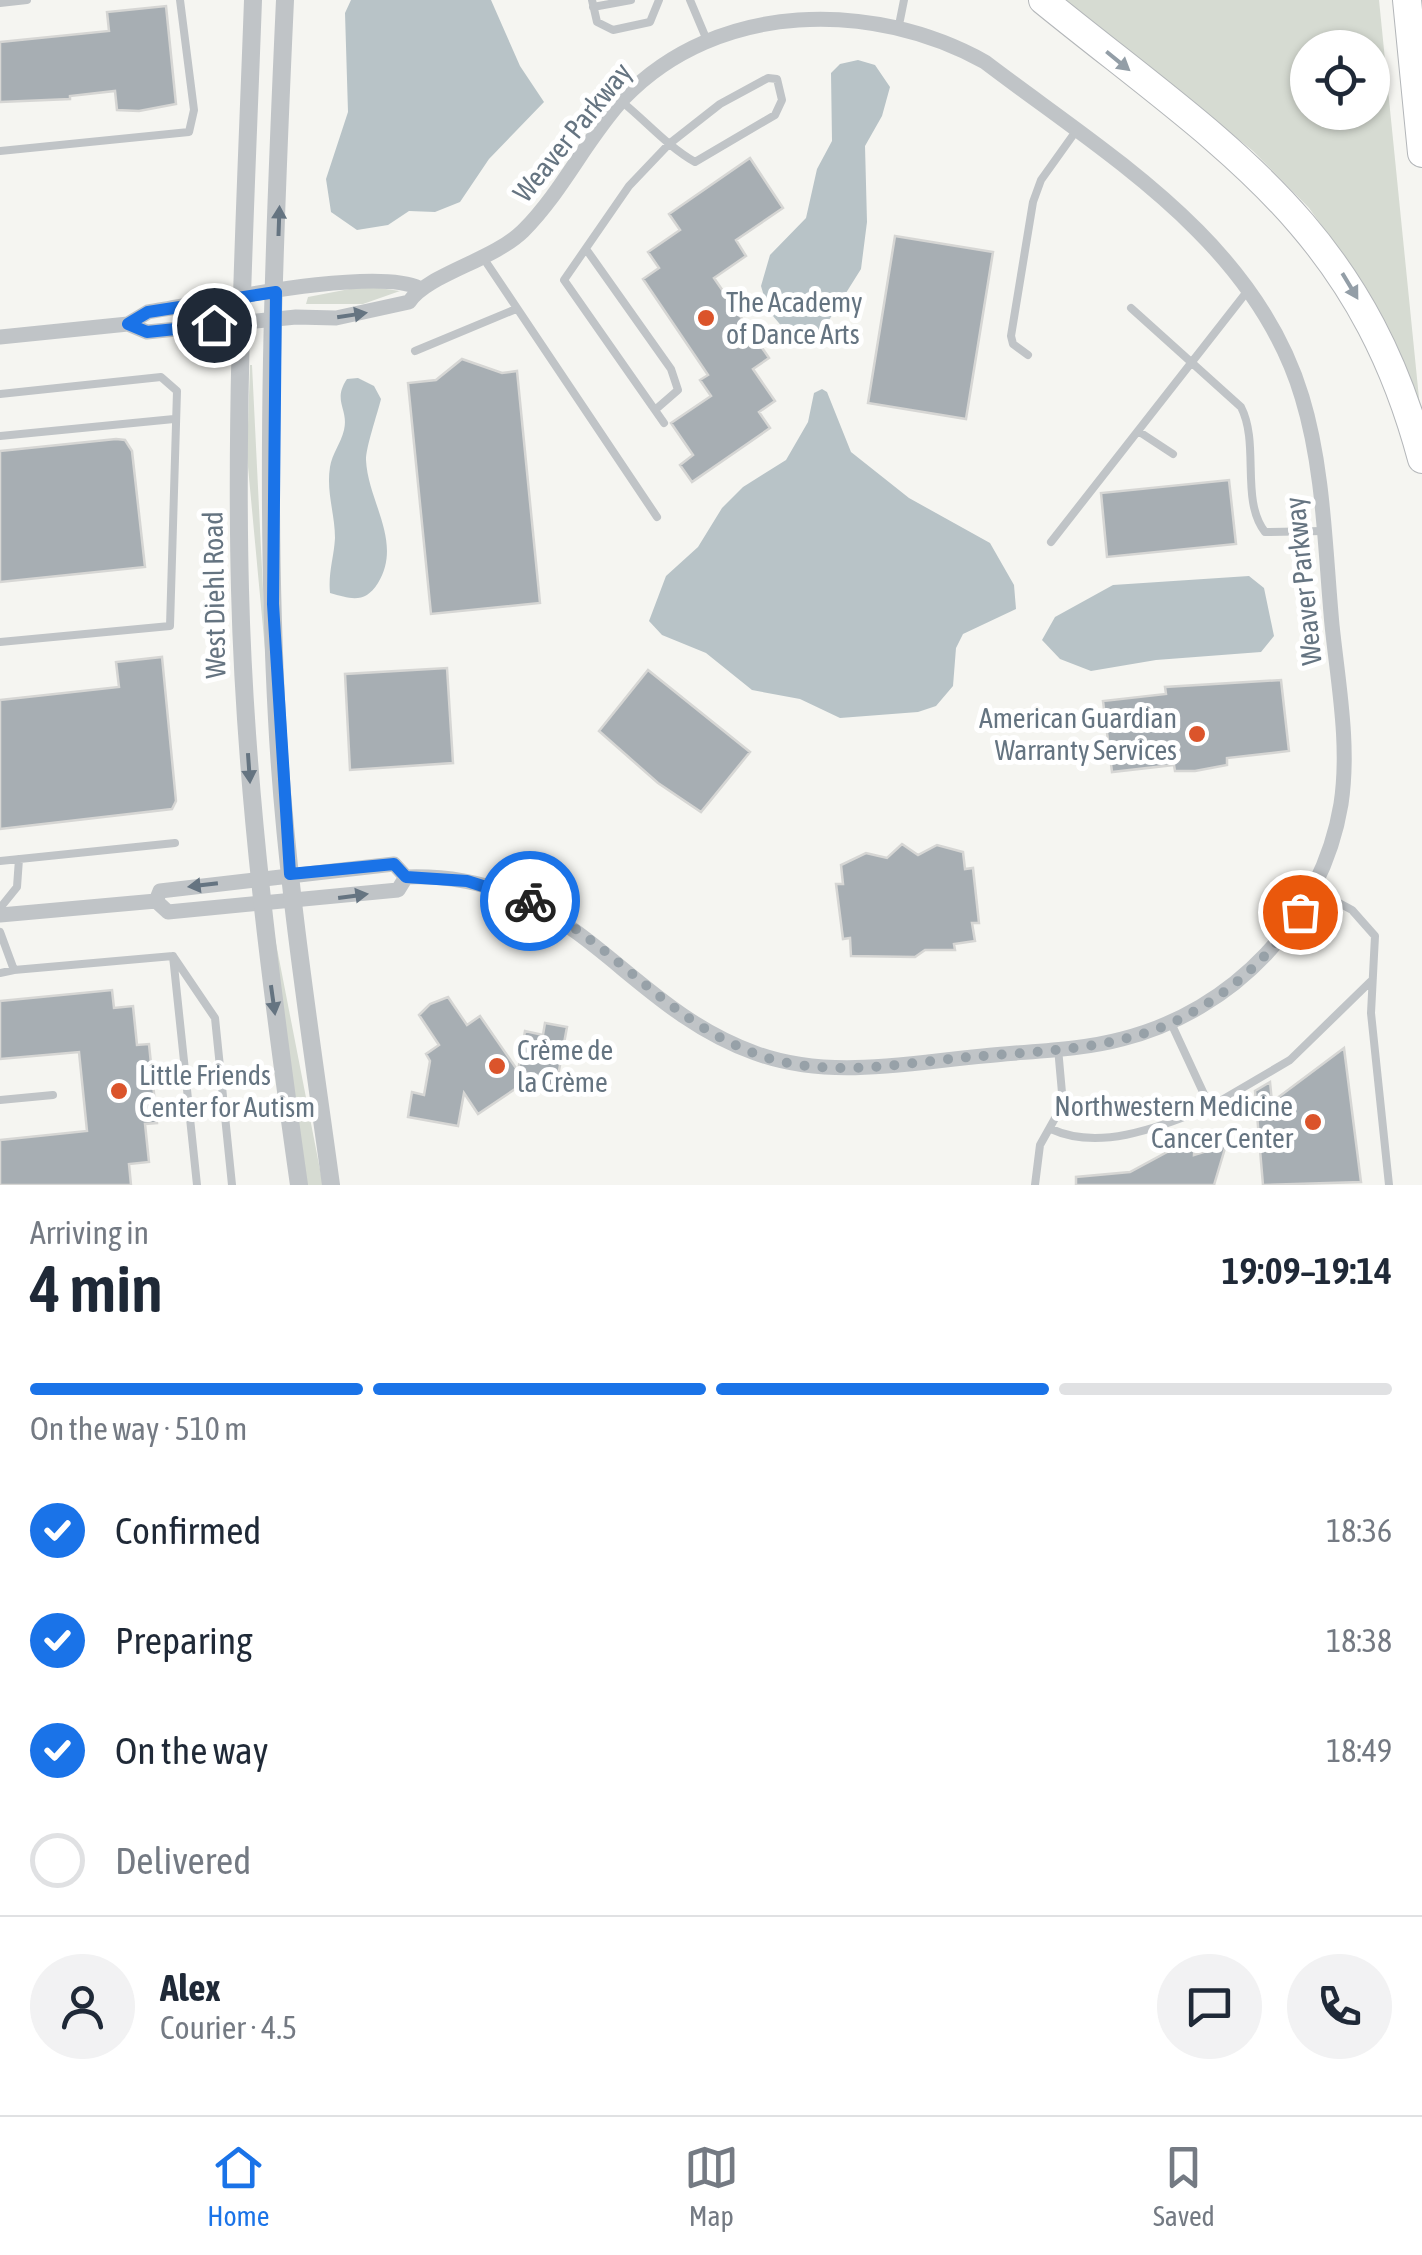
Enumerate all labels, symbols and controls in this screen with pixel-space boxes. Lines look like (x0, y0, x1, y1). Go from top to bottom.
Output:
map controls (1290, 30, 1390, 130)
button: locate (1290, 30, 1390, 130)
one-way arrow (1106, 50, 1131, 71)
street label: Weaver Parkway (506, 56, 638, 208)
one-way arrow (271, 204, 287, 236)
one-way arrow (1341, 272, 1358, 300)
pin (172, 283, 257, 368)
place label: The Academy of Dance Arts (726, 286, 863, 350)
icon: home (187, 298, 242, 353)
one-way arrow (336, 307, 368, 322)
marker: The Academy of Dance Arts (695, 307, 717, 329)
street label: Weaver Parkway (1278, 495, 1328, 667)
street label: West Diehl Road (197, 511, 231, 679)
place label: American Guardian Warranty Services (979, 702, 1177, 766)
marker: American Guardian Warranty Services (1186, 723, 1208, 745)
one-way arrow (241, 752, 257, 784)
courier (480, 851, 580, 951)
pin (1258, 870, 1343, 955)
icon: bike (503, 874, 558, 929)
one-way arrow (187, 878, 219, 894)
icon: bag (1273, 885, 1328, 940)
one-way arrow (337, 887, 369, 903)
one-way arrow (265, 984, 281, 1016)
place label: Crème de la Crème (517, 1034, 613, 1098)
marker: Crème de la Crème (486, 1055, 508, 1077)
place label: Little Friends Center for Autism (139, 1059, 315, 1123)
marker: Little Friends Center for Autism (108, 1080, 130, 1102)
place label: Northwestern Medicine Cancer Center (1054, 1090, 1294, 1154)
marker: Northwestern Medicine Cancer Center (1302, 1111, 1324, 1133)
text: Arriving in (30, 1214, 149, 1251)
text: 19:09–19:14 (1222, 1249, 1392, 1292)
text: 4 min (30, 1251, 163, 1326)
text: On the way · 510 m (30, 1410, 247, 1447)
icon: check (30, 1503, 85, 1558)
text: Confirmed (115, 1509, 261, 1552)
text: 18:36 (1326, 1512, 1392, 1549)
icon: check (30, 1613, 85, 1668)
text: Preparing (115, 1619, 253, 1662)
text: 18:38 (1326, 1622, 1392, 1659)
icon: check (30, 1723, 85, 1778)
text: On the way (115, 1729, 268, 1772)
text: 18:49 (1326, 1732, 1392, 1769)
text: Delivered (115, 1839, 251, 1882)
button: person (30, 1954, 135, 2059)
button: chat (1157, 1954, 1262, 2059)
button: phone (1287, 1954, 1392, 2059)
text: Alex (160, 1966, 221, 2009)
text: Courier · 4.5 (160, 2009, 297, 2046)
tab: Home (207, 2140, 269, 2232)
tab: Map (684, 2140, 739, 2232)
tab: Saved (1153, 2140, 1215, 2232)

